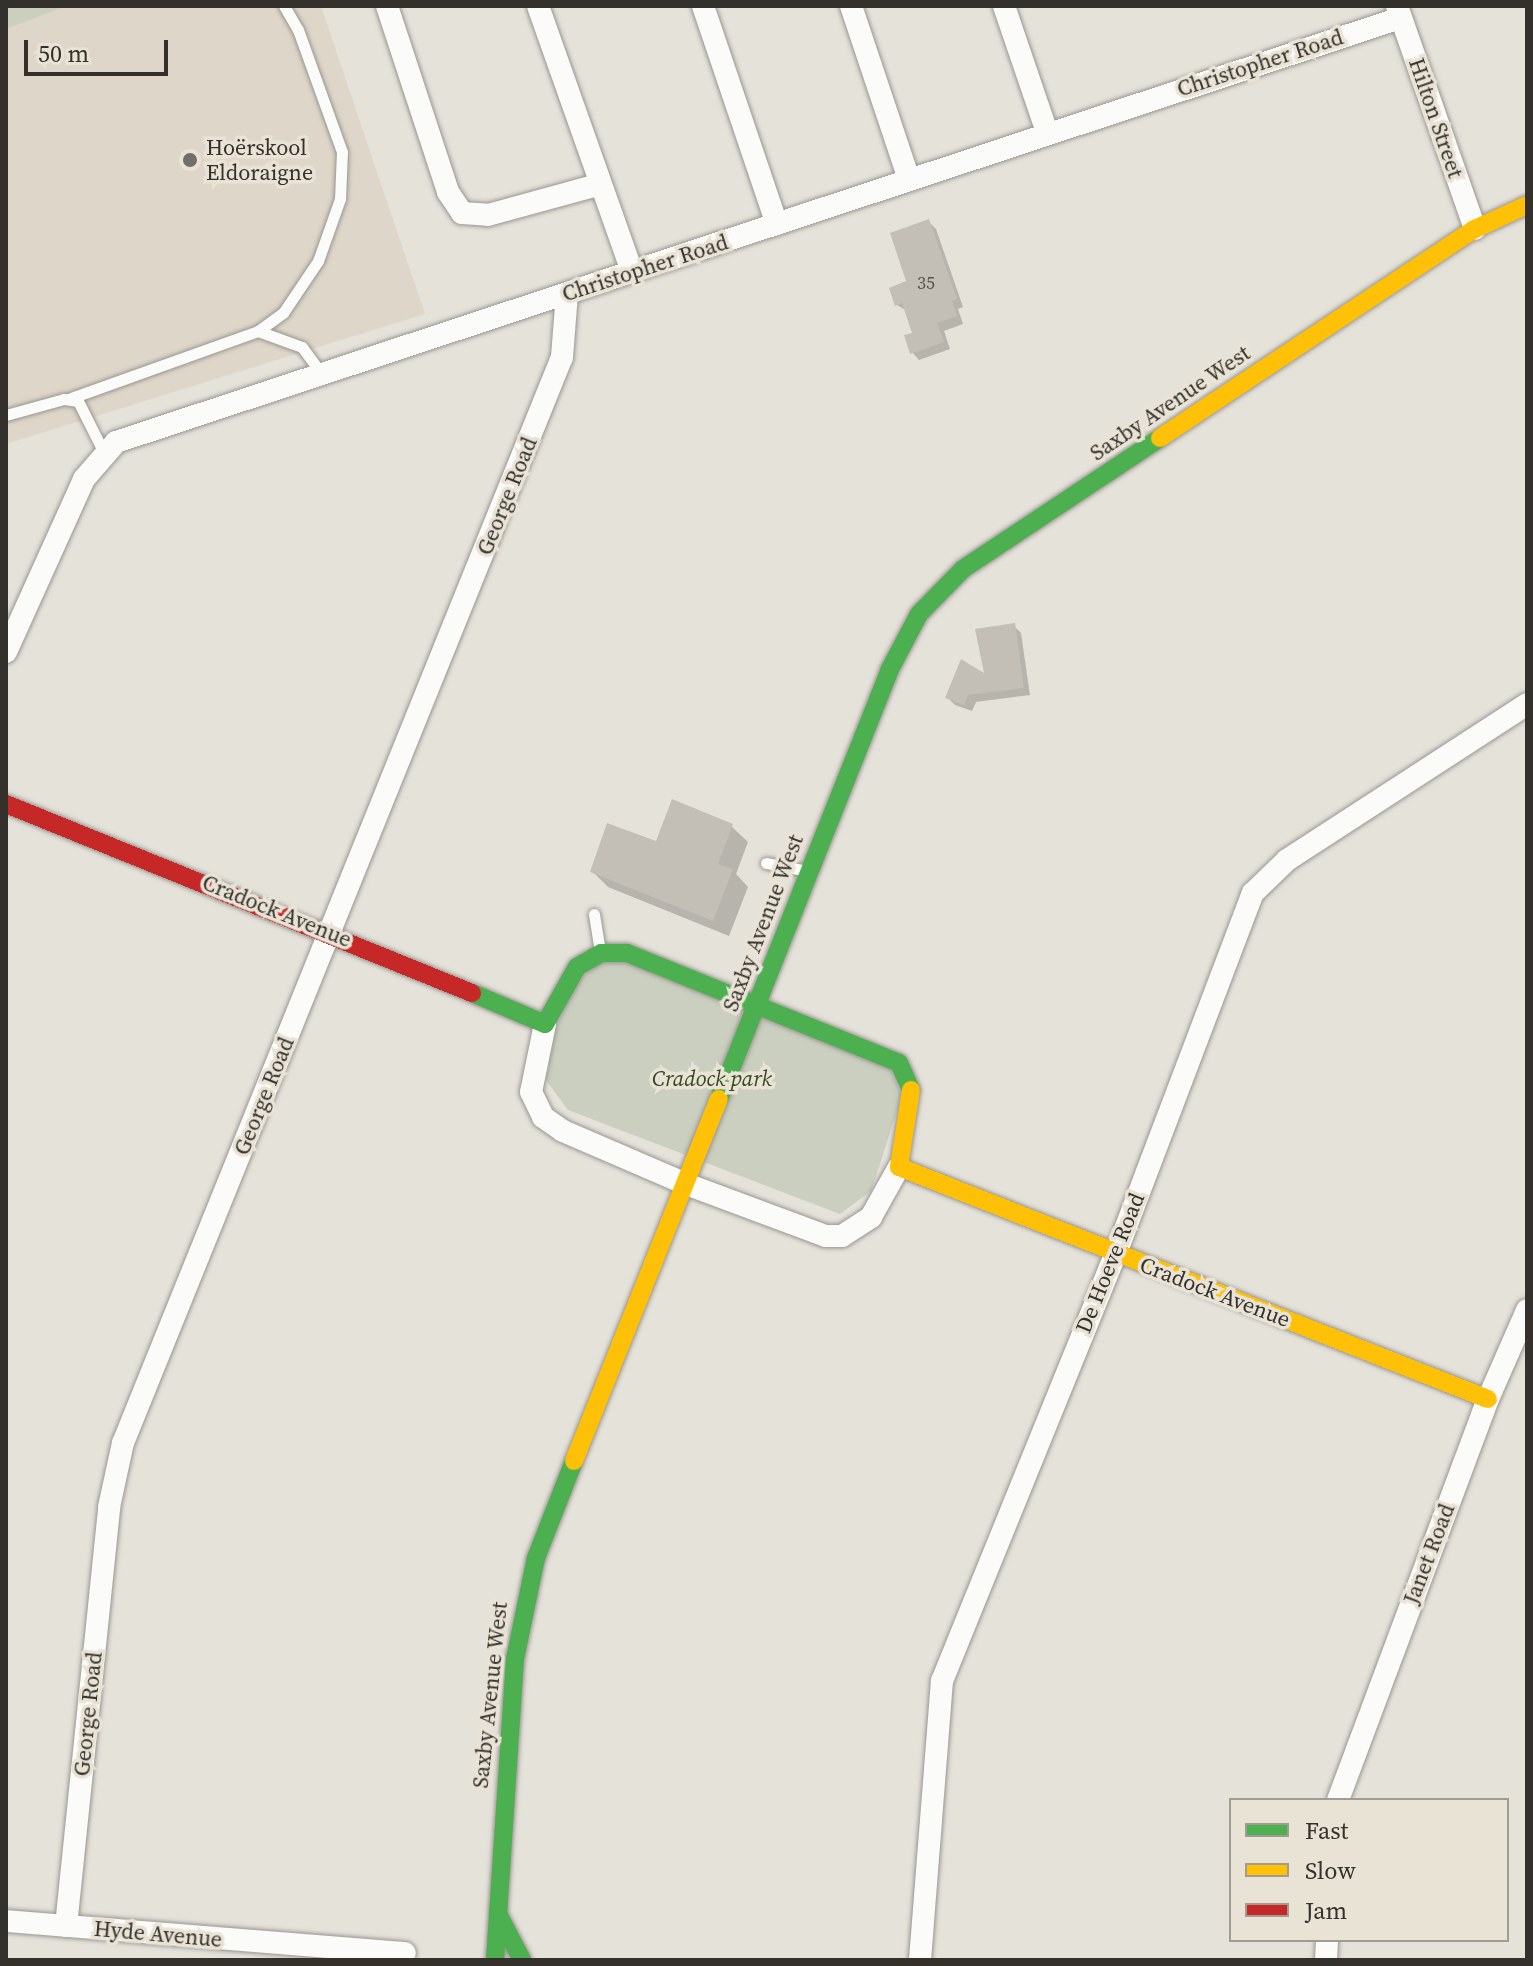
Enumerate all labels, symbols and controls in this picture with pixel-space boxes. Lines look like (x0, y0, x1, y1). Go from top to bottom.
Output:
scale bar (28, 24, 172, 74)
street label: Christopher Road (1174, 24, 1346, 102)
text: 50 m (38, 37, 89, 70)
street label: Hilton Street (1403, 55, 1469, 181)
place label: Hoërskool Eldoraigne (206, 134, 313, 186)
marker: Hoërskool Eldoraigne (181, 151, 199, 169)
street label: Christopher Road (559, 229, 731, 307)
house number: 35 (917, 272, 935, 294)
street label: Saxby Avenue West (1085, 340, 1255, 466)
street label: George Road (471, 433, 543, 559)
street label: Saxby Avenue West (717, 831, 809, 1015)
street label: Cradock Avenue (199, 869, 355, 953)
street label: George Road (228, 1033, 300, 1159)
park label: Cradock park (652, 1066, 772, 1092)
street label: De Hoeve Road (1070, 1189, 1150, 1337)
street label: Cradock Avenue (1136, 1251, 1294, 1333)
street label: Janet Road (1398, 1500, 1460, 1608)
street label: Saxby Avenue West (467, 1600, 513, 1790)
street label: George Road (68, 1651, 108, 1777)
legend (1229, 1798, 1509, 1942)
text: Fast (1305, 1814, 1348, 1847)
text: Slow (1305, 1854, 1356, 1887)
text: Jam (1305, 1894, 1347, 1927)
street label: Hyde Avenue (93, 1915, 223, 1953)

